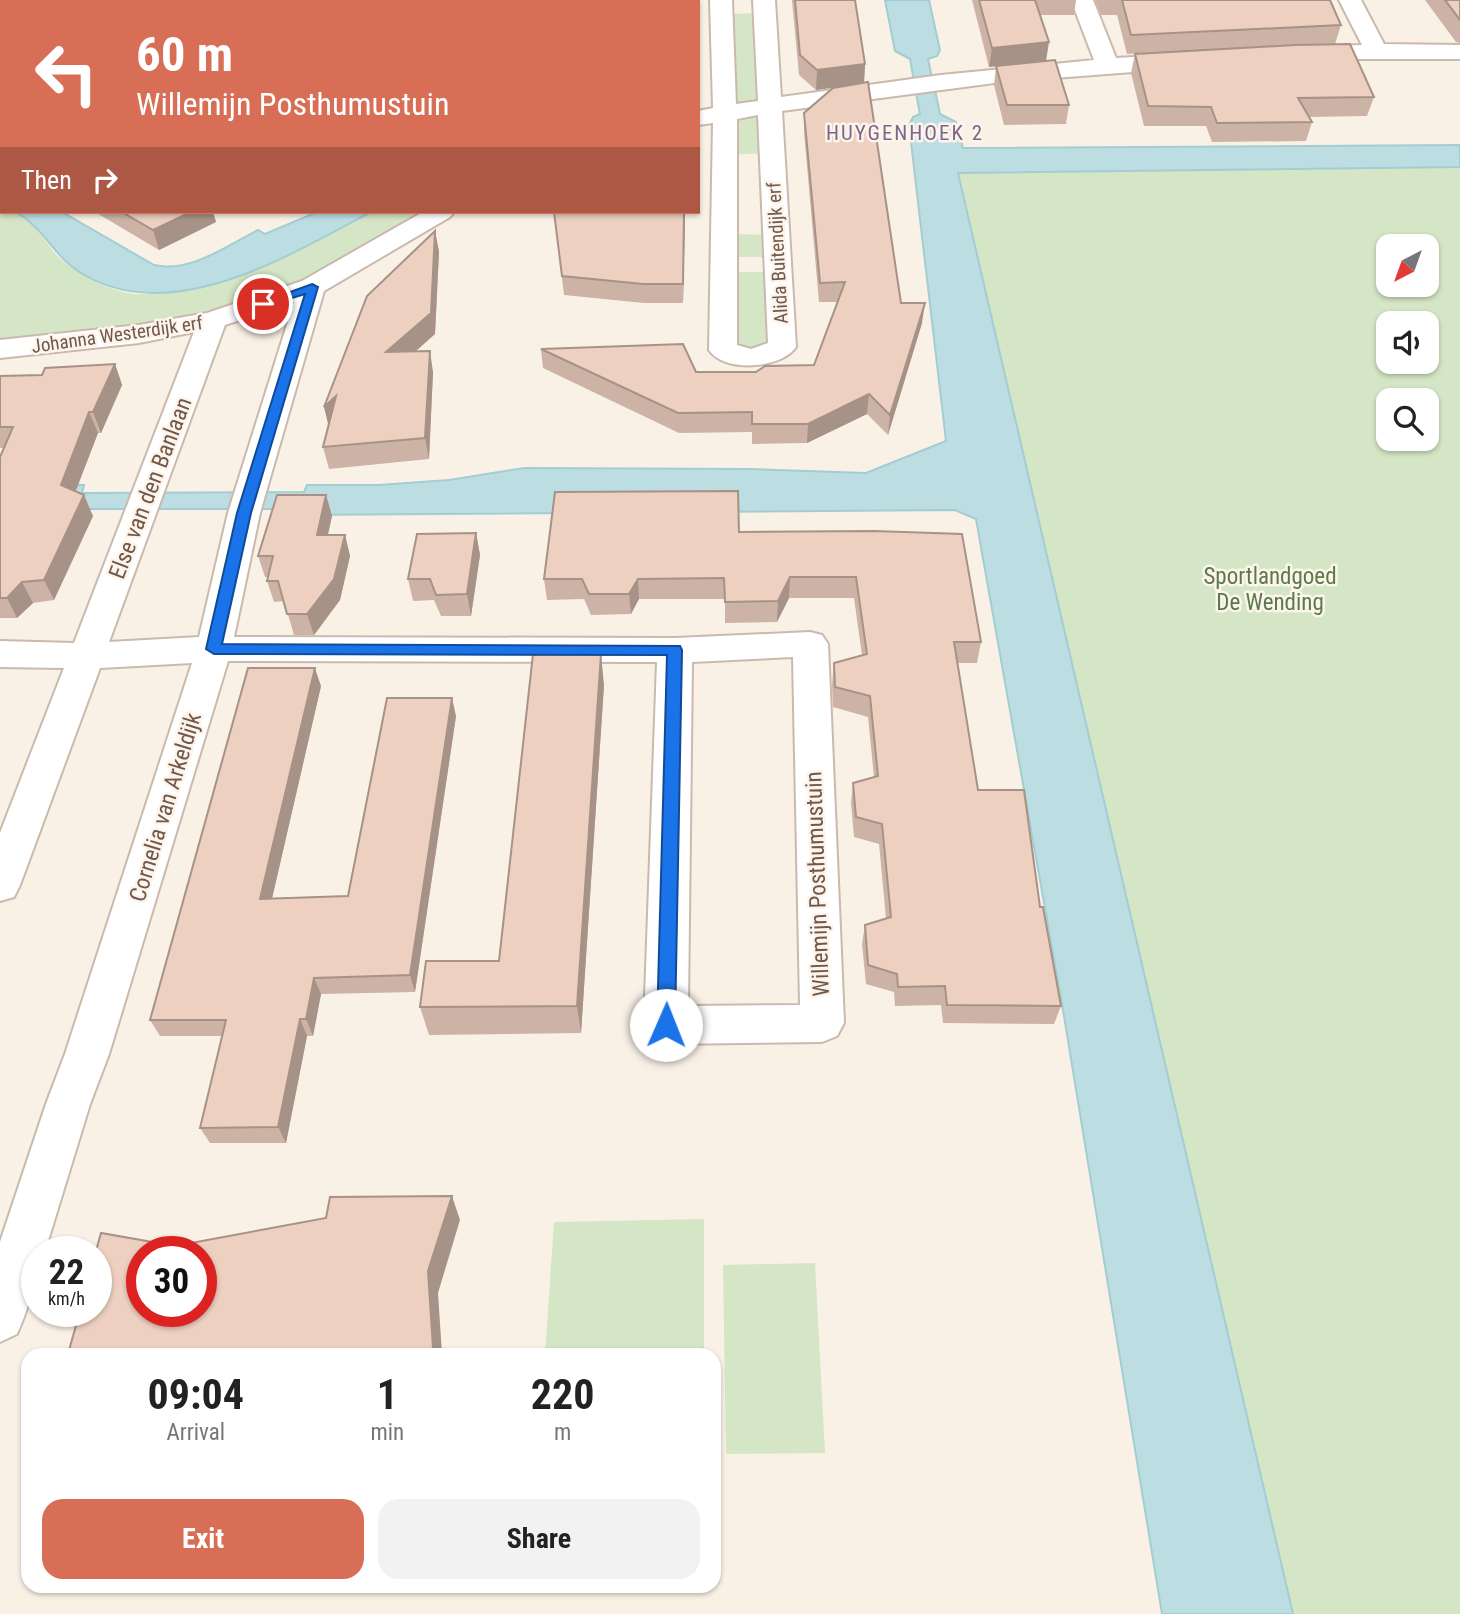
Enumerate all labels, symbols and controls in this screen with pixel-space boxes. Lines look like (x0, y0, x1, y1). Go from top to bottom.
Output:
text: 60 m (136, 26, 233, 83)
icon: left (21, 28, 112, 119)
text: Willemijn Posthumustuin (136, 85, 449, 123)
district label: HUYGENHOEK 2 (826, 121, 984, 145)
icon: right (86, 161, 124, 199)
text: Then (21, 165, 72, 195)
street label: Alida Buitendijk erf (762, 181, 793, 324)
north arrow (1376, 234, 1438, 298)
map controls (1376, 234, 1439, 451)
pin (233, 274, 293, 334)
icon: arrive (244, 285, 282, 323)
street label: Johanna Westerdijk erf (30, 311, 204, 358)
button: sound (1376, 311, 1439, 374)
button: search (1376, 388, 1439, 451)
street label: Else van den Banlaan (103, 394, 198, 583)
park label: Sportlandgoed De Wending (1203, 563, 1337, 616)
street label: Cornelia van Arkeldijk (124, 709, 207, 905)
street label: Willemijn Posthumustuin (800, 771, 835, 997)
position arrow (629, 988, 703, 1062)
speed limit sign: 30 (126, 1236, 217, 1327)
text: 22 (49, 1252, 84, 1293)
text: km/h (48, 1288, 85, 1309)
text: 09:04 (148, 1370, 244, 1419)
text: 1 (377, 1370, 398, 1419)
text: 220 (531, 1370, 594, 1419)
text: Arrival (166, 1419, 225, 1446)
text: min (370, 1419, 404, 1446)
text: m (554, 1419, 571, 1446)
button: Exit (42, 1499, 364, 1579)
button: Share (378, 1499, 700, 1579)

